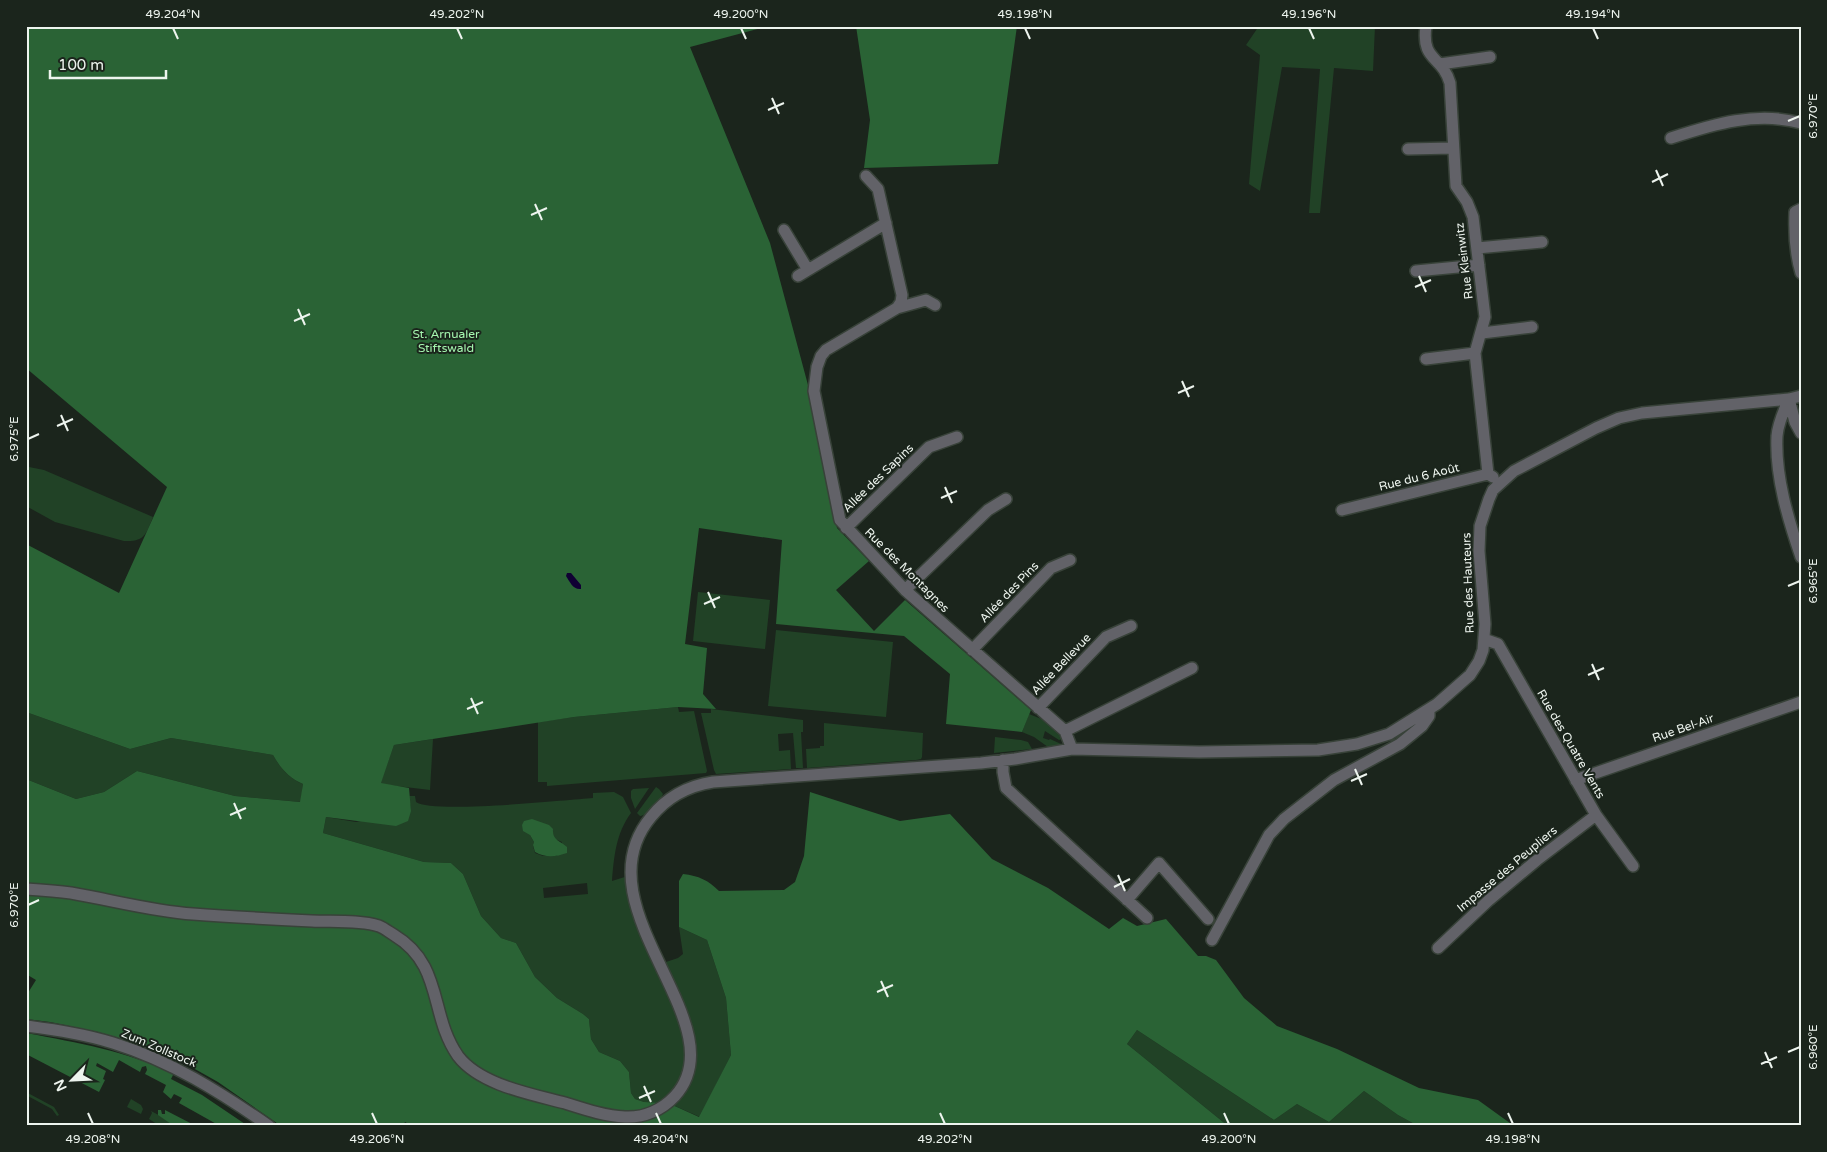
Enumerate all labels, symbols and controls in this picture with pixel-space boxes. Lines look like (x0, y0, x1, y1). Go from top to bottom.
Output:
text: 49.204°N (146, 7, 200, 21)
text: 49.202°N (430, 7, 484, 21)
text: 49.200°N (714, 7, 768, 21)
text: 49.198°N (998, 7, 1052, 21)
text: 49.196°N (1282, 7, 1336, 21)
text: 49.194°N (1566, 7, 1620, 21)
scale bar (50, 48, 166, 80)
text: 100 m (58, 56, 104, 74)
text: 6.970°E (1806, 93, 1820, 139)
street label: Rue Kleinwitz (1452, 222, 1476, 300)
park label: St. Arnualer Stiftswald (412, 327, 480, 355)
text: 6.975°E (7, 416, 21, 462)
street label: Allée des Sapins (840, 441, 916, 515)
street label: Rue du 6 Août (1377, 460, 1461, 494)
street label: Rue des Montagnes (862, 525, 952, 615)
street label: Rue des Hauteurs (1459, 532, 1477, 634)
text: 6.965°E (1806, 558, 1820, 604)
street label: Allée des Pins (977, 559, 1042, 625)
street label: Allée Bellevue (1028, 630, 1094, 698)
street label: Rue des Quatre Vents (1534, 687, 1608, 801)
street label: Rue Bel-Air (1650, 711, 1716, 745)
street label: Impasse des Peupliers (1454, 823, 1560, 915)
text: 6.970°E (7, 882, 21, 928)
text: 6.960°E (1806, 1024, 1820, 1070)
street label: Zum Zollstock (119, 1026, 199, 1070)
north arrow (48, 1054, 98, 1104)
text: N (51, 1076, 71, 1094)
text: 49.208°N (66, 1132, 120, 1146)
text: 49.206°N (350, 1132, 404, 1146)
text: 49.204°N (634, 1132, 688, 1146)
text: 49.202°N (918, 1132, 972, 1146)
text: 49.200°N (1202, 1132, 1256, 1146)
text: 49.198°N (1486, 1132, 1540, 1146)

